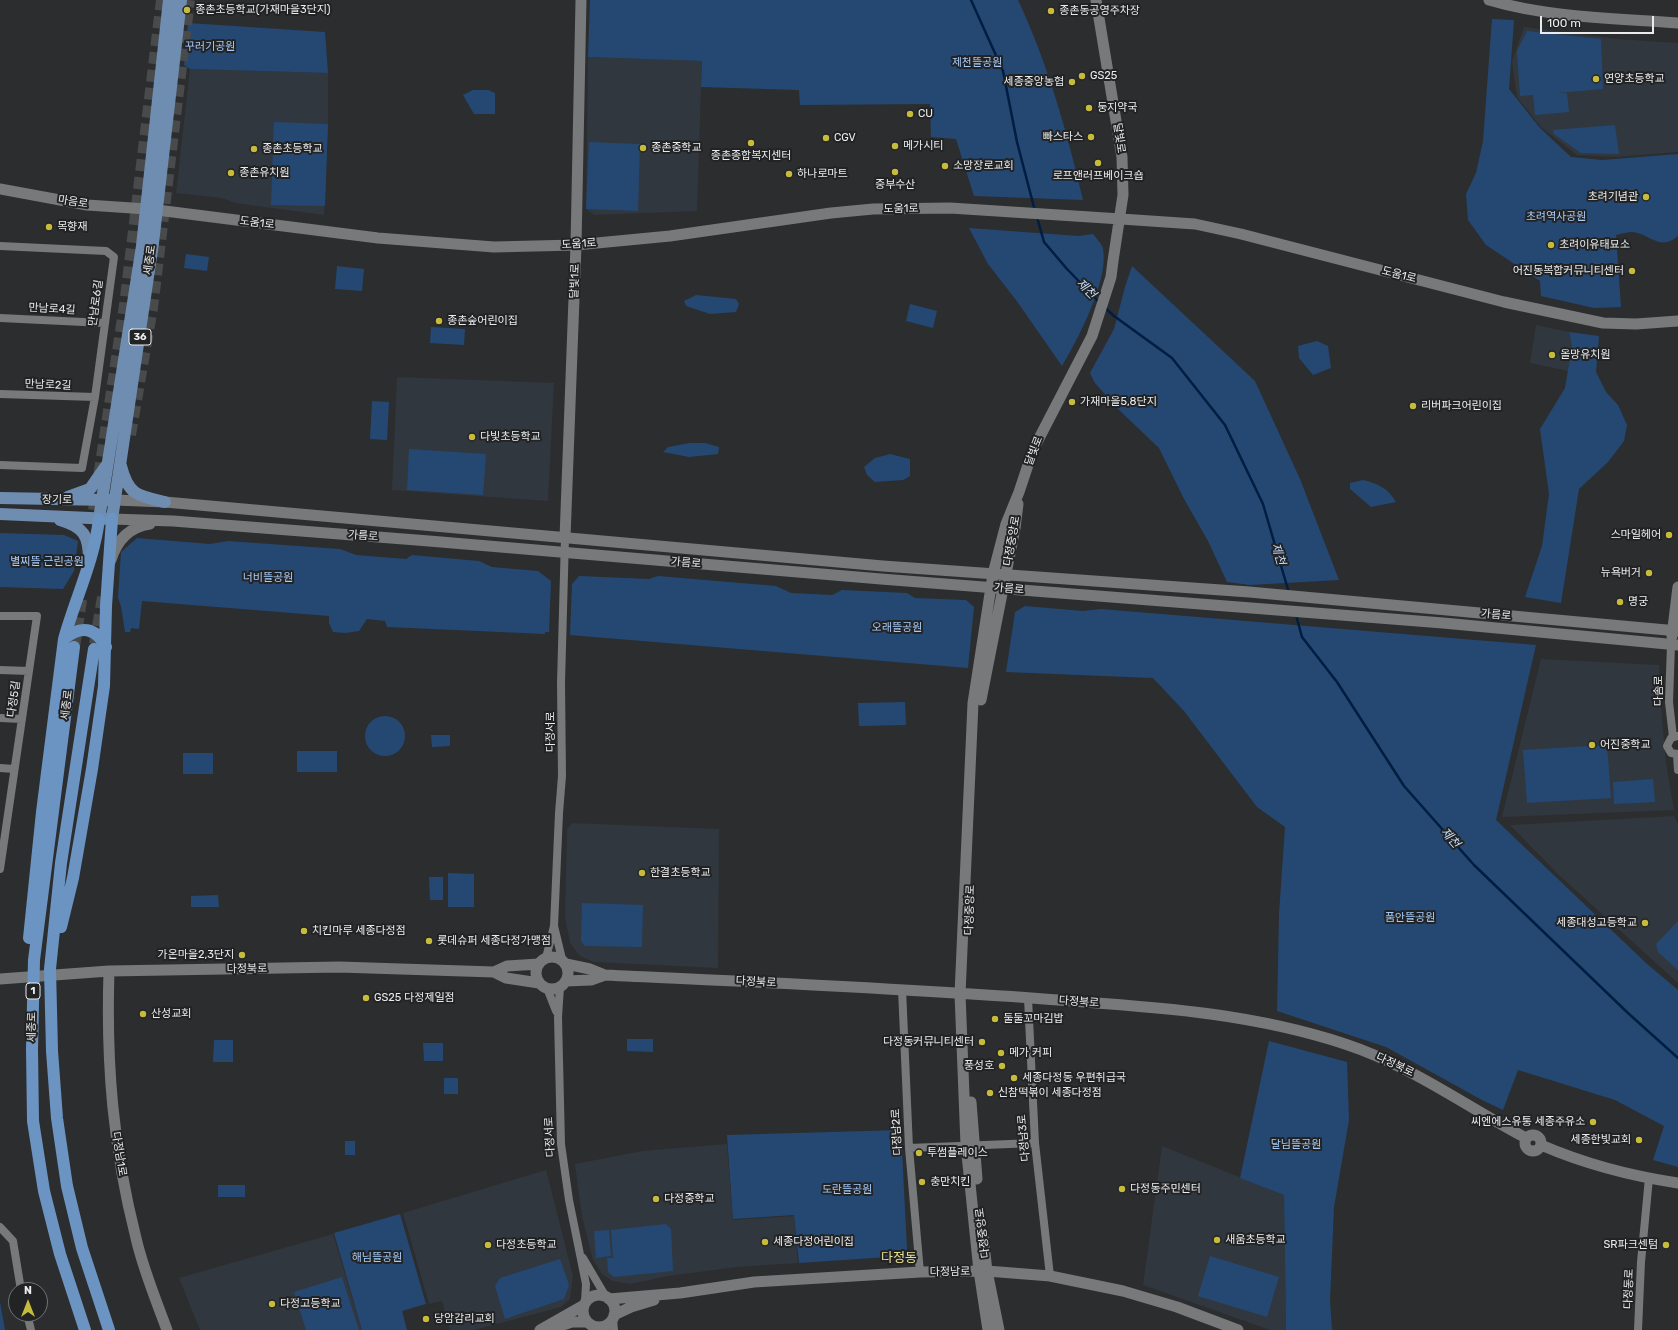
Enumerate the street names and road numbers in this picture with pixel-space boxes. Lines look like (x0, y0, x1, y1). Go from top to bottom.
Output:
street label: 달빛로 (1110, 122, 1128, 154)
street label: 마음로 (57, 193, 89, 211)
street label: 도움1로 (883, 202, 919, 216)
street label: 도움1로 (239, 214, 275, 232)
street label: 도움1로 (561, 236, 597, 252)
street label: 세종로 (141, 244, 159, 276)
street label: 달빛1로 (568, 263, 582, 299)
street label: 도움1로 (1380, 264, 1418, 286)
street label: 만남로6길 (86, 279, 106, 327)
street label: 만남로4길 (28, 301, 76, 317)
road number: 36 (129, 329, 151, 345)
street label: 만남로2길 (24, 378, 72, 392)
street label: 달빛로 (1022, 434, 1046, 468)
street label: 장기로 (42, 493, 72, 507)
street label: 다정중앙로 (1001, 515, 1023, 567)
street label: 가름로 (347, 528, 379, 544)
street label: 가름로 (670, 555, 702, 571)
street label: 가름로 (993, 581, 1025, 597)
street label: 가름로 (1480, 607, 1512, 623)
street label: 다솜로 (1652, 676, 1666, 706)
street label: 다정5길 (5, 680, 23, 718)
street label: 세종로 (59, 689, 75, 721)
street label: 다정서로 (544, 712, 558, 752)
street label: 다정중앙로 (963, 884, 977, 936)
street label: 다정북로 (227, 962, 267, 976)
street label: 다정북로 (735, 974, 777, 990)
road number: 1 (26, 983, 40, 999)
street label: 다정북로 (1058, 994, 1100, 1010)
street label: 세종로 (25, 1012, 39, 1042)
street label: 다정북로 (1374, 1050, 1416, 1080)
street label: 다정남2로 (889, 1108, 905, 1156)
street label: 다정남3로 (1015, 1114, 1033, 1162)
street label: 다정서로 (542, 1116, 558, 1158)
street label: 다정남1로 (109, 1131, 129, 1177)
street label: 다정중앙로 (973, 1207, 993, 1259)
street label: 다정남로 (930, 1265, 970, 1279)
street label: 다정동로 (1622, 1269, 1636, 1309)

